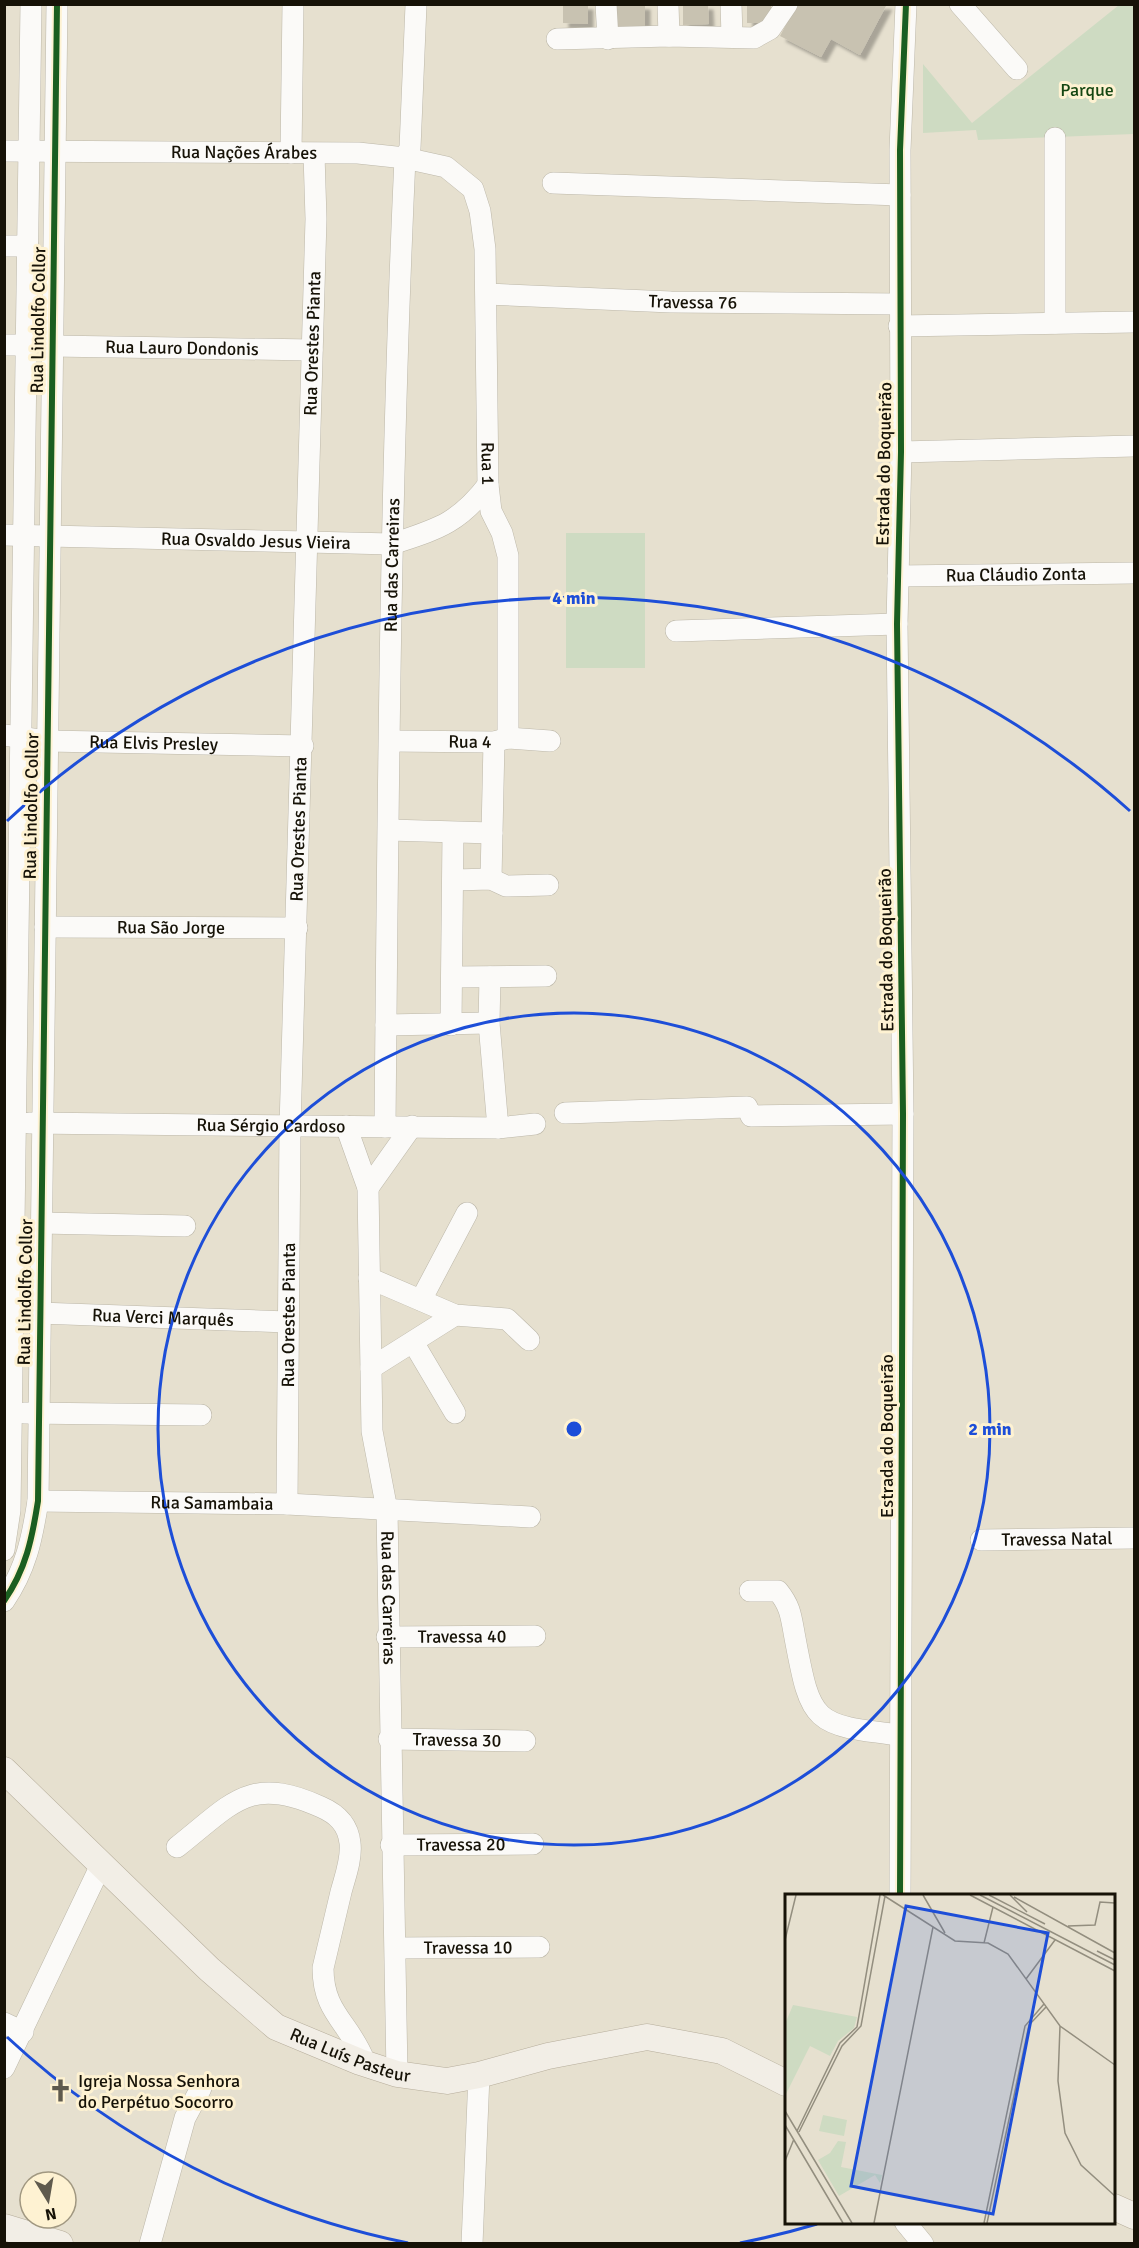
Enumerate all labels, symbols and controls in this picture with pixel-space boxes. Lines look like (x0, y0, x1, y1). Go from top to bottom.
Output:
park label: Parque (1060, 79, 1114, 101)
street label: Rua Nações Árabes (171, 141, 317, 164)
street label: Rua Lindolfo Collor (26, 246, 50, 394)
street label: Rua Orestes Pianta (299, 271, 326, 416)
street label: Travessa 76 (648, 290, 737, 314)
street label: Rua Lauro Dondonis (105, 336, 259, 360)
street label: Estrada do Boqueirão (872, 382, 896, 546)
street label: Rua 1 (476, 442, 499, 485)
street label: Rua das Carreiras (380, 498, 404, 632)
street label: Rua Osvaldo Jesus Vieira (161, 528, 351, 554)
street label: Rua Cláudio Zonta (946, 563, 1086, 586)
text: 4 min (552, 587, 596, 609)
street label: Rua Elvis Presley (89, 731, 219, 755)
street label: Rua 4 (448, 731, 492, 753)
street label: Rua Lindolfo Collor (19, 732, 43, 880)
street label: Rua Orestes Pianta (285, 756, 312, 902)
street label: Estrada do Boqueirão (874, 868, 898, 1032)
street label: Rua São Jorge (117, 916, 225, 939)
street label: Rua Sérgio Cardoso (196, 1114, 346, 1137)
street label: Rua Lindolfo Collor (13, 1218, 37, 1366)
street label: Rua Orestes Pianta (277, 1242, 300, 1388)
street label: Rua Verci Marquês (92, 1304, 234, 1331)
street label: Estrada do Boqueirão (876, 1354, 898, 1518)
text: 2 min (968, 1418, 1012, 1440)
centre of rings (564, 1419, 584, 1439)
street label: Rua Samambaia (150, 1491, 274, 1515)
street label: Travessa Natal (1001, 1527, 1113, 1551)
street label: Rua das Carreiras (376, 1530, 401, 1665)
street label: Travessa 40 (418, 1625, 506, 1648)
street label: Travessa 30 (412, 1728, 501, 1752)
street label: Travessa 20 (417, 1833, 505, 1856)
inset map (785, 1894, 1115, 2224)
street label: Travessa 10 (424, 1936, 512, 1959)
street label: Rua Luís Pasteur (287, 2023, 412, 2087)
place label: Igreja Nossa Senhora do Perpétuo Socorro (78, 2070, 240, 2113)
church icon: Igreja Nossa Senhora do Perpétuo Socorro (47, 2078, 73, 2104)
north arrow (18, 2170, 78, 2230)
text: N (43, 2203, 58, 2225)

